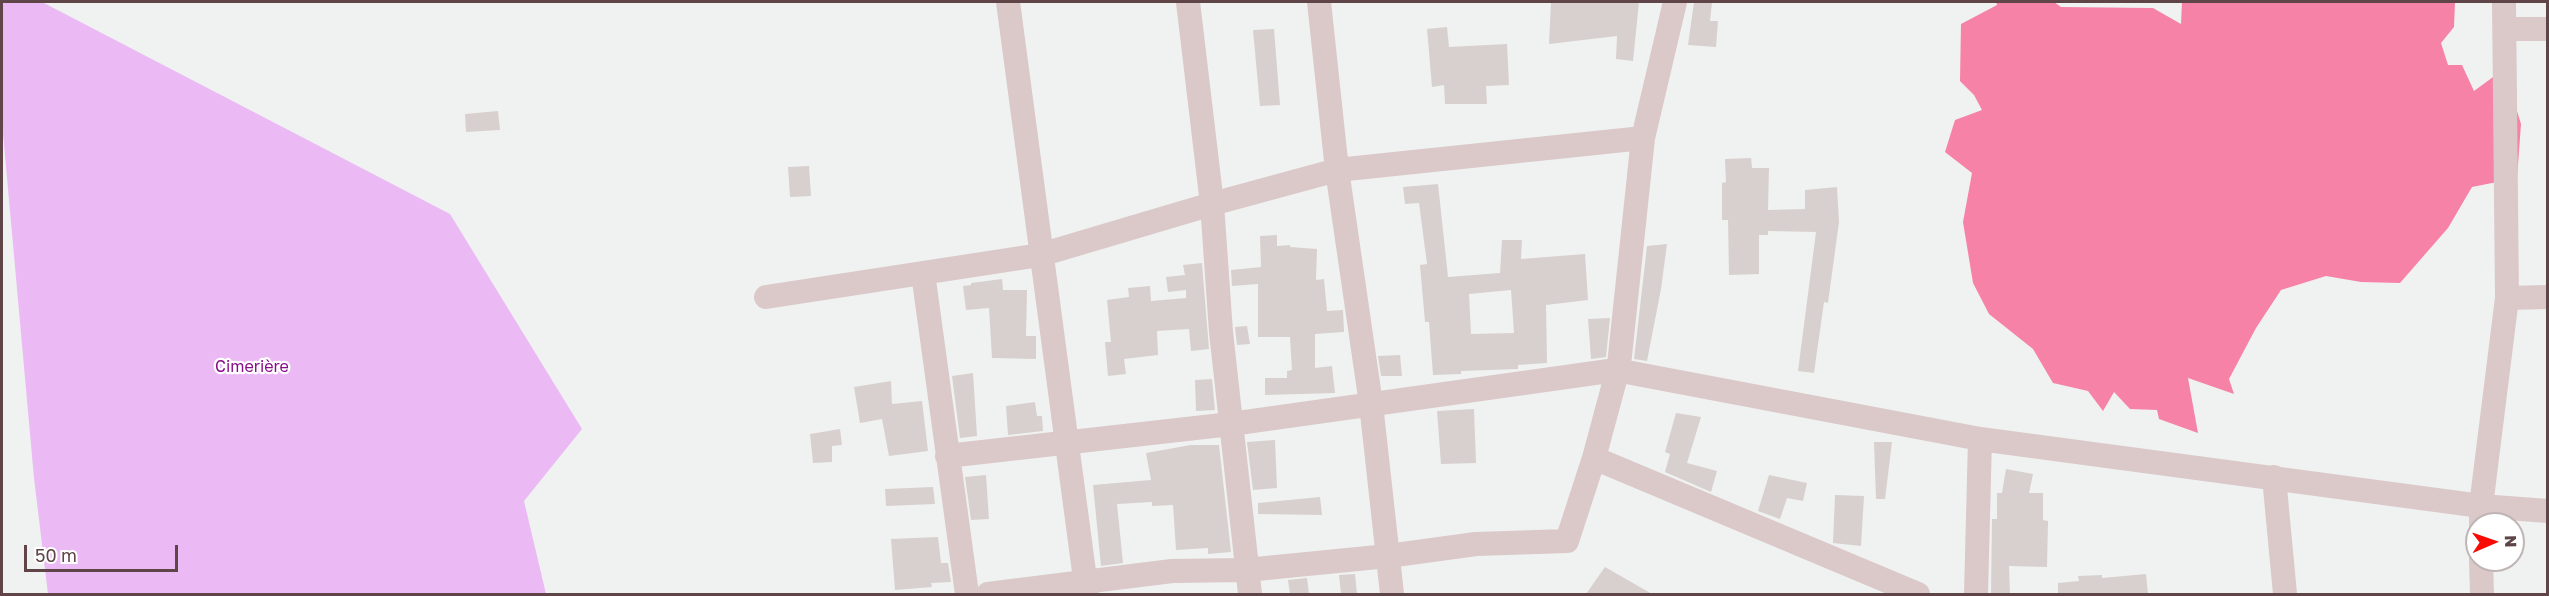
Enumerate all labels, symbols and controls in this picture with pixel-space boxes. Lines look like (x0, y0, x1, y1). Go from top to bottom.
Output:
park label: Cimerière (215, 357, 289, 377)
north arrow (2465, 512, 2525, 572)
scale bar (27, 533, 182, 571)
text: N (2501, 535, 2521, 548)
text: 50 m (35, 544, 77, 566)

